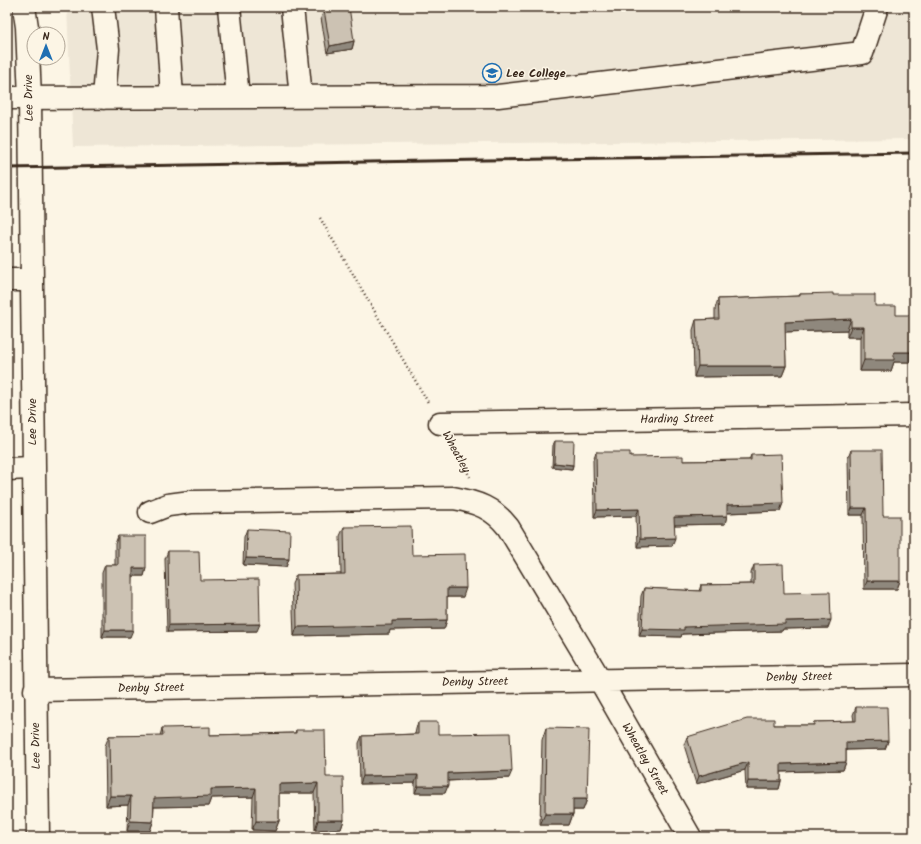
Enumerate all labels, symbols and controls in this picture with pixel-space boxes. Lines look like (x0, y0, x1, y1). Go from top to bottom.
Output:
north arrow (26, 26, 66, 66)
text: N (43, 28, 50, 46)
school or university icon: Lee College (481, 62, 503, 84)
place label: Lee College (506, 64, 566, 83)
street label: Lee Drive (19, 74, 39, 122)
street label: Lee Drive (23, 398, 42, 446)
street label: Harding Street (640, 409, 714, 429)
street label: Wheatley (437, 428, 476, 477)
street label: Denby Street (765, 667, 833, 687)
street label: Denby Street (441, 672, 509, 692)
street label: Denby Street (117, 678, 185, 698)
street label: Wheatley Street (617, 719, 674, 799)
street label: Lee Drive (26, 722, 46, 770)

